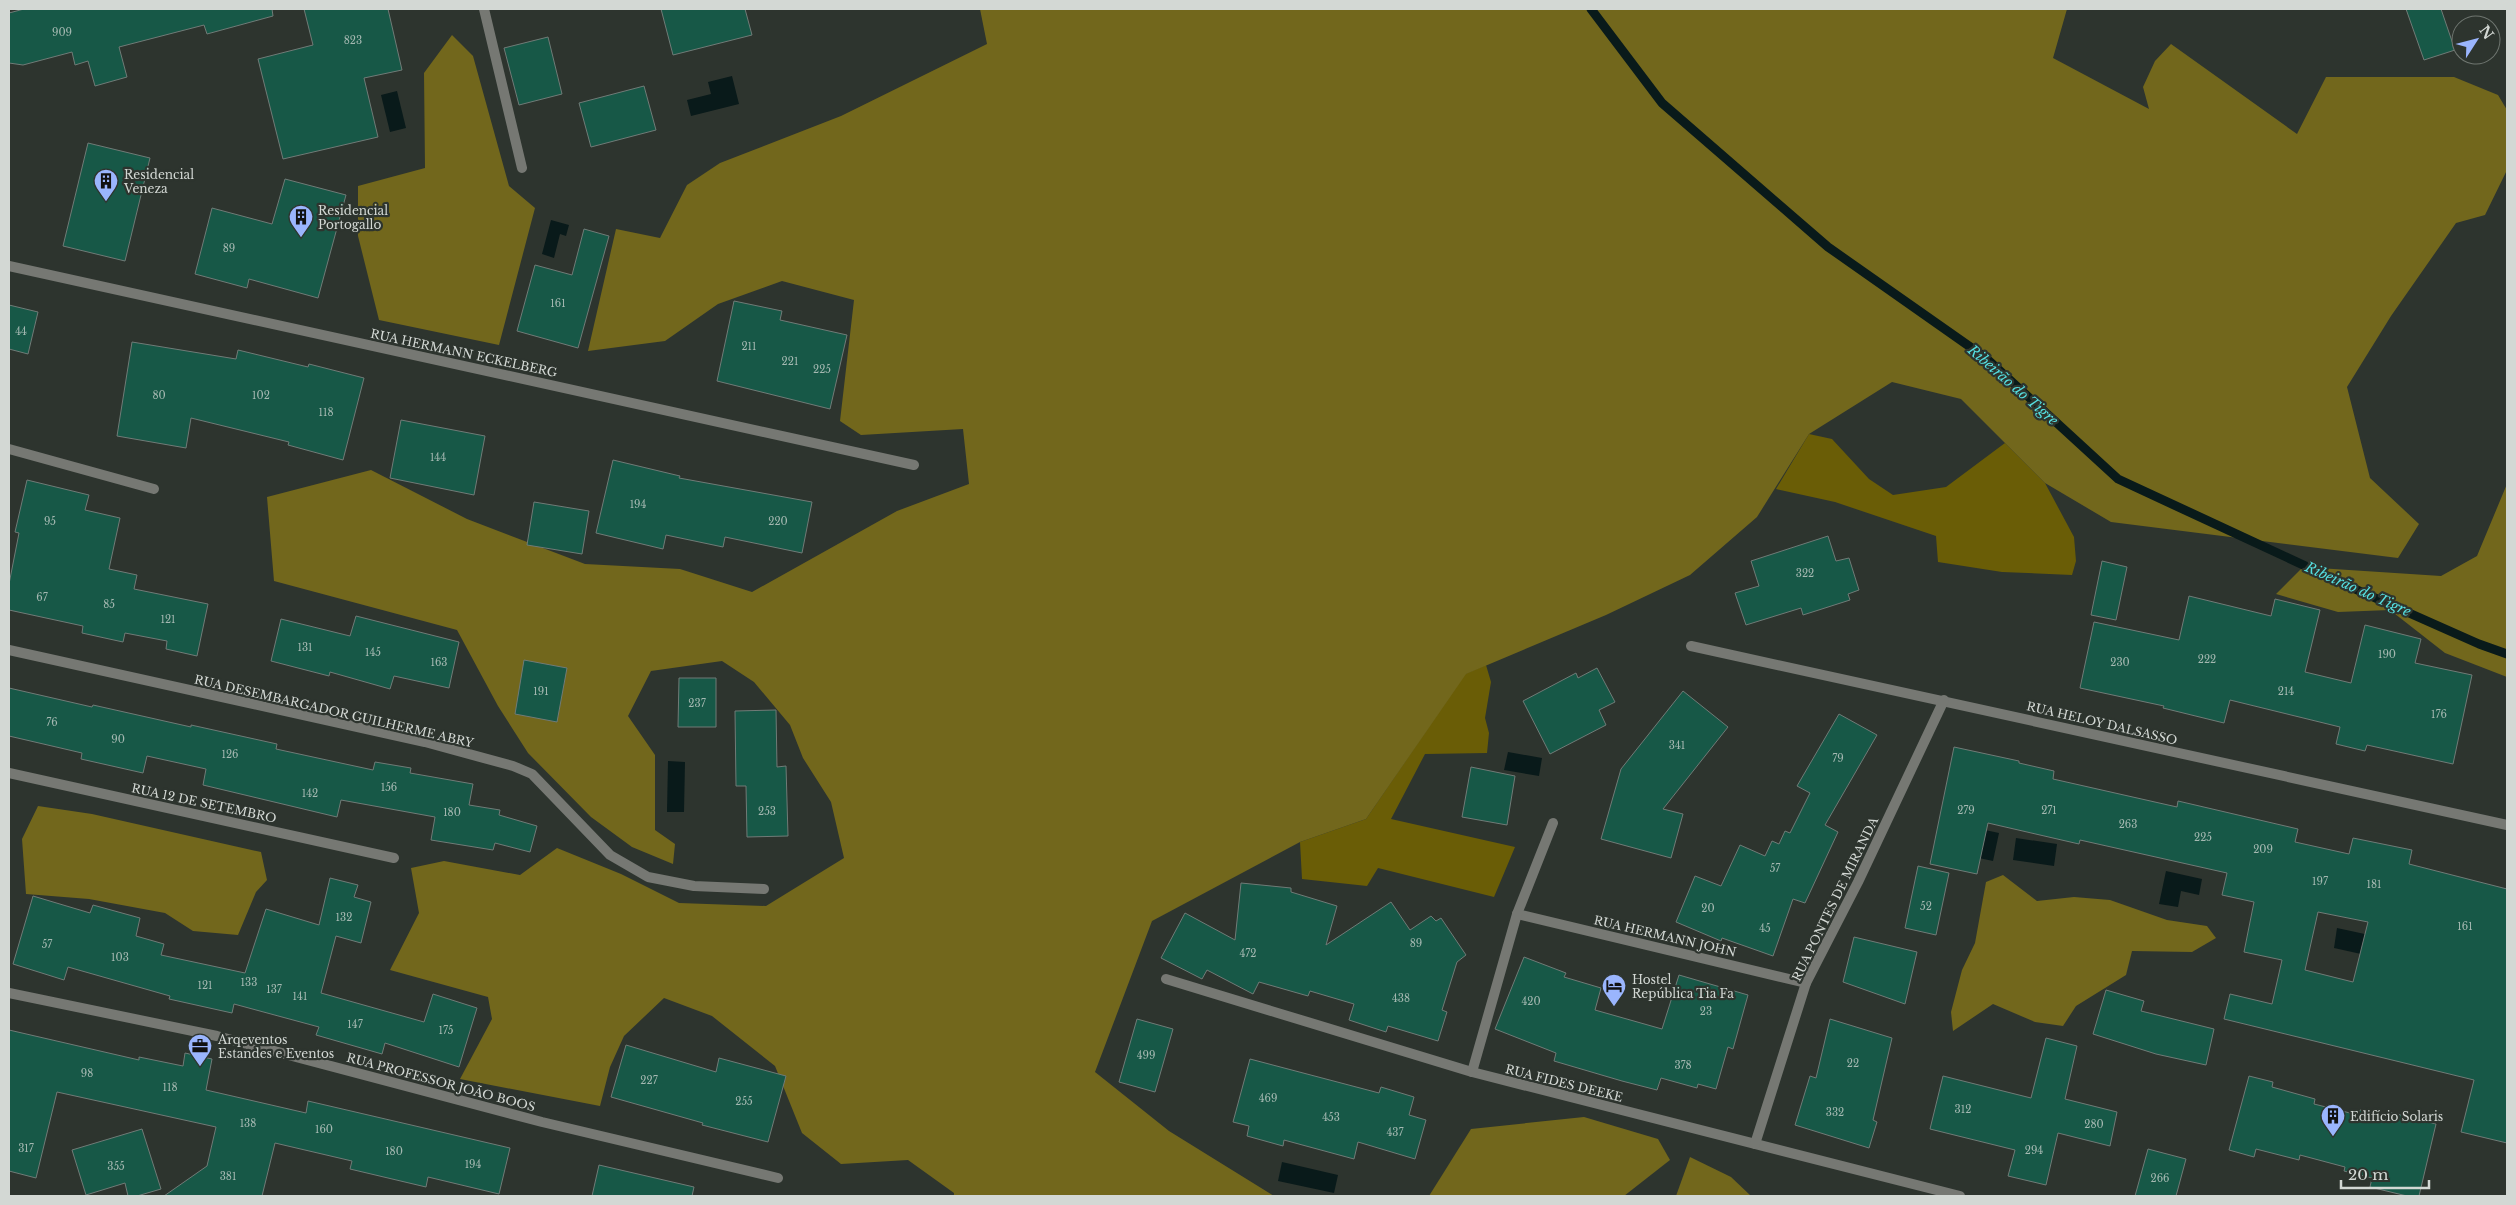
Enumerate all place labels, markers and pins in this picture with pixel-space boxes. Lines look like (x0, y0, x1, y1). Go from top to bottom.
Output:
place label: Residencial Veneza (123, 167, 194, 196)
building icon: Residencial Veneza (93, 168, 119, 202)
place label: Residencial Portogallo (318, 203, 388, 232)
building icon: Residencial Portogallo (288, 204, 314, 238)
place label: Hostel República Tia Fa (1632, 972, 1734, 1001)
hotel icon: Hostel República Tia Fa (1601, 973, 1627, 1007)
place label: Arqeventos Estandes e Eventos (217, 1032, 334, 1061)
office icon: Arqeventos Estandes e Eventos (187, 1033, 213, 1067)
building icon: Edifício Solaris (2320, 1103, 2346, 1137)
place label: Edifício Solaris (2350, 1109, 2443, 1124)

